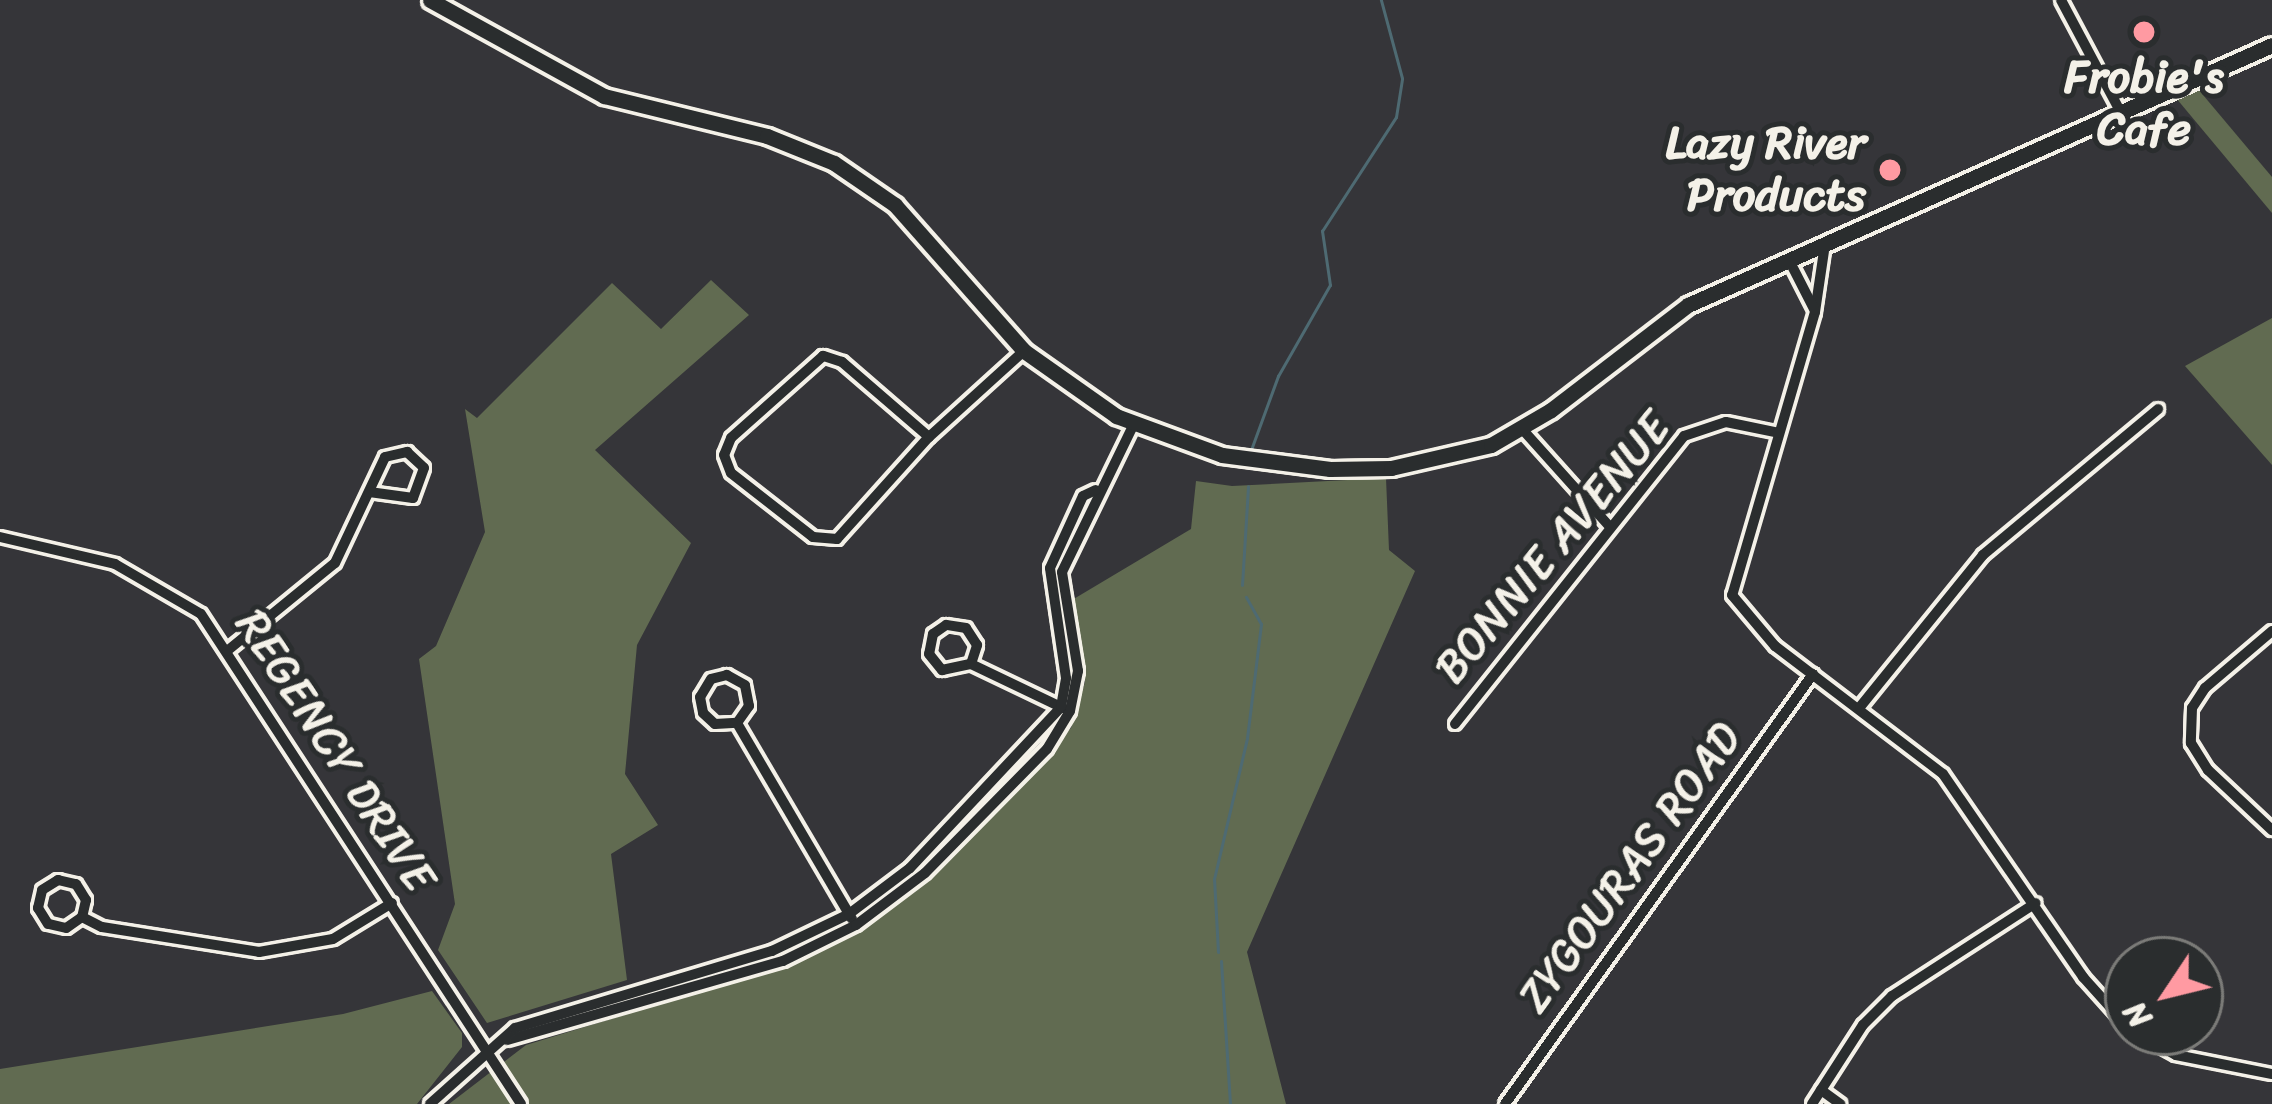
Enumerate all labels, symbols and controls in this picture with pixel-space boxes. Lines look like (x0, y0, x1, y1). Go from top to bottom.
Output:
marker: Frobie's Cafe (2131, 19, 2157, 45)
place label: Frobie's Cafe (2064, 51, 2224, 157)
place label: Lazy River Products (1664, 117, 1866, 223)
marker: Lazy River Products (1877, 157, 1903, 183)
street label: BONNIE AVENUE (1424, 401, 1682, 695)
street label: REGENCY DRIVE (224, 600, 446, 902)
street label: ZYGOURAS ROAD (1507, 712, 1753, 1024)
north arrow (2104, 936, 2224, 1056)
text: N (2107, 989, 2167, 1041)

